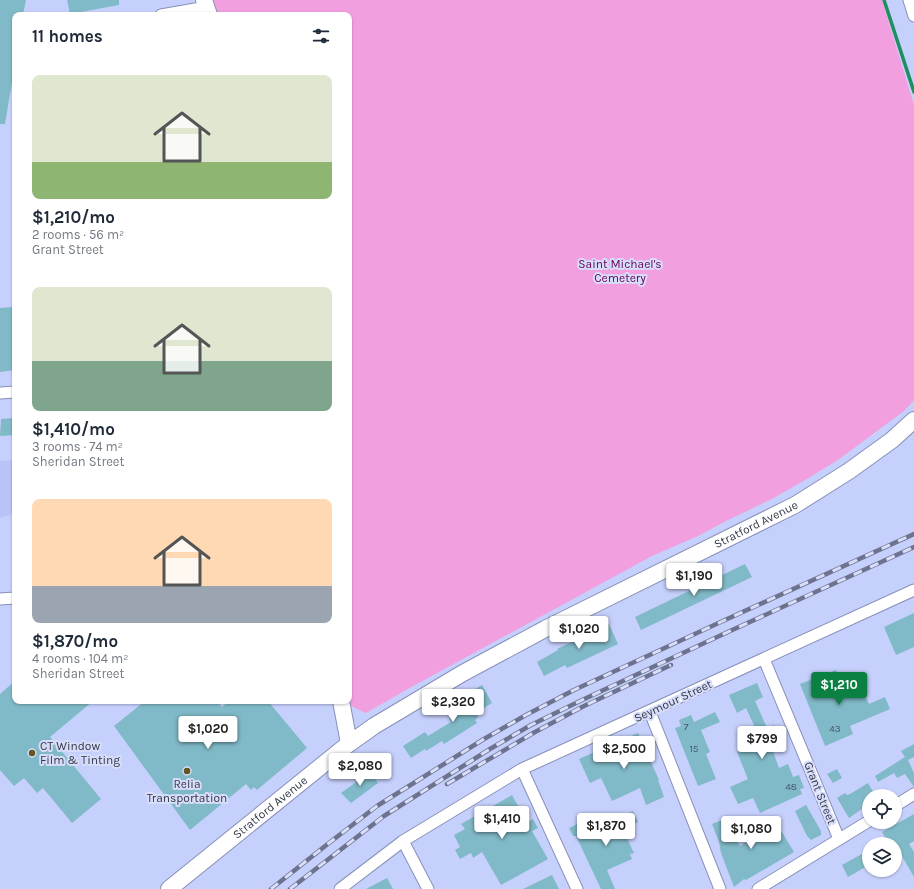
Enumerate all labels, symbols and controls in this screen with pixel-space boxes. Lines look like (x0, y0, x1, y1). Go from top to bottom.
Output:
icon: filters (310, 25, 332, 47)
text: 11 homes (32, 26, 103, 46)
icon: home (146, 101, 218, 173)
text: $1,210/mo (32, 207, 115, 227)
text: 2 rooms · 56 m² (32, 227, 124, 242)
text: Grant Street (32, 242, 104, 257)
park label: Saint Michael's Cemetery (578, 257, 662, 285)
icon: home (146, 313, 218, 385)
text: $1,410/mo (32, 419, 115, 439)
text: 3 rooms · 74 m² (32, 439, 123, 454)
text: Sheridan Street (32, 454, 124, 469)
street label: Stratford Avenue (712, 498, 800, 551)
icon: home (146, 525, 218, 597)
pin: $1,190 (661, 563, 727, 597)
text: $1,190 (675, 568, 713, 583)
pin: $1,020 (546, 616, 612, 650)
text: $1,020 (558, 621, 600, 636)
text: $1,870/mo (32, 631, 118, 651)
text: 4 rooms · 104 m² (32, 651, 128, 666)
text: Sheridan Street (32, 666, 124, 681)
pin: $1,210 (806, 672, 872, 706)
street label: Seymour Street (632, 677, 715, 725)
text: $1,210 (820, 677, 858, 692)
pin: $2,320 (420, 689, 486, 723)
text: $2,320 (431, 694, 475, 709)
pin: $1,020 (175, 716, 241, 750)
text: $1,020 (187, 721, 229, 736)
house number: 7 (684, 721, 689, 733)
house number: 43 (829, 723, 841, 735)
pin: $799 (738, 726, 786, 760)
text: $799 (746, 731, 778, 746)
pin: $2,500 (591, 736, 657, 770)
place label: CT Window Film & Tinting (40, 739, 120, 767)
text: $2,500 (602, 741, 646, 756)
house number: 15 (690, 743, 699, 755)
marker: CT Window Film & Tinting (27, 748, 37, 758)
pin: $2,080 (327, 753, 393, 787)
text: $2,080 (338, 758, 382, 773)
street label: Grant Street (801, 760, 839, 827)
marker: Relia Transportation (182, 766, 192, 776)
street label: Stratford Avenue (230, 773, 310, 842)
place label: Relia Transportation (147, 777, 227, 805)
house number: 48 (785, 781, 797, 793)
map controls (862, 789, 902, 877)
button: locate (862, 789, 902, 829)
pin: $1,410 (469, 806, 535, 840)
text: $1,410 (483, 811, 521, 826)
pin: $1,870 (573, 813, 639, 847)
pin: $1,080 (718, 816, 784, 850)
text: $1,870 (586, 818, 626, 833)
text: $1,080 (730, 821, 772, 836)
button: layers (862, 837, 902, 877)

